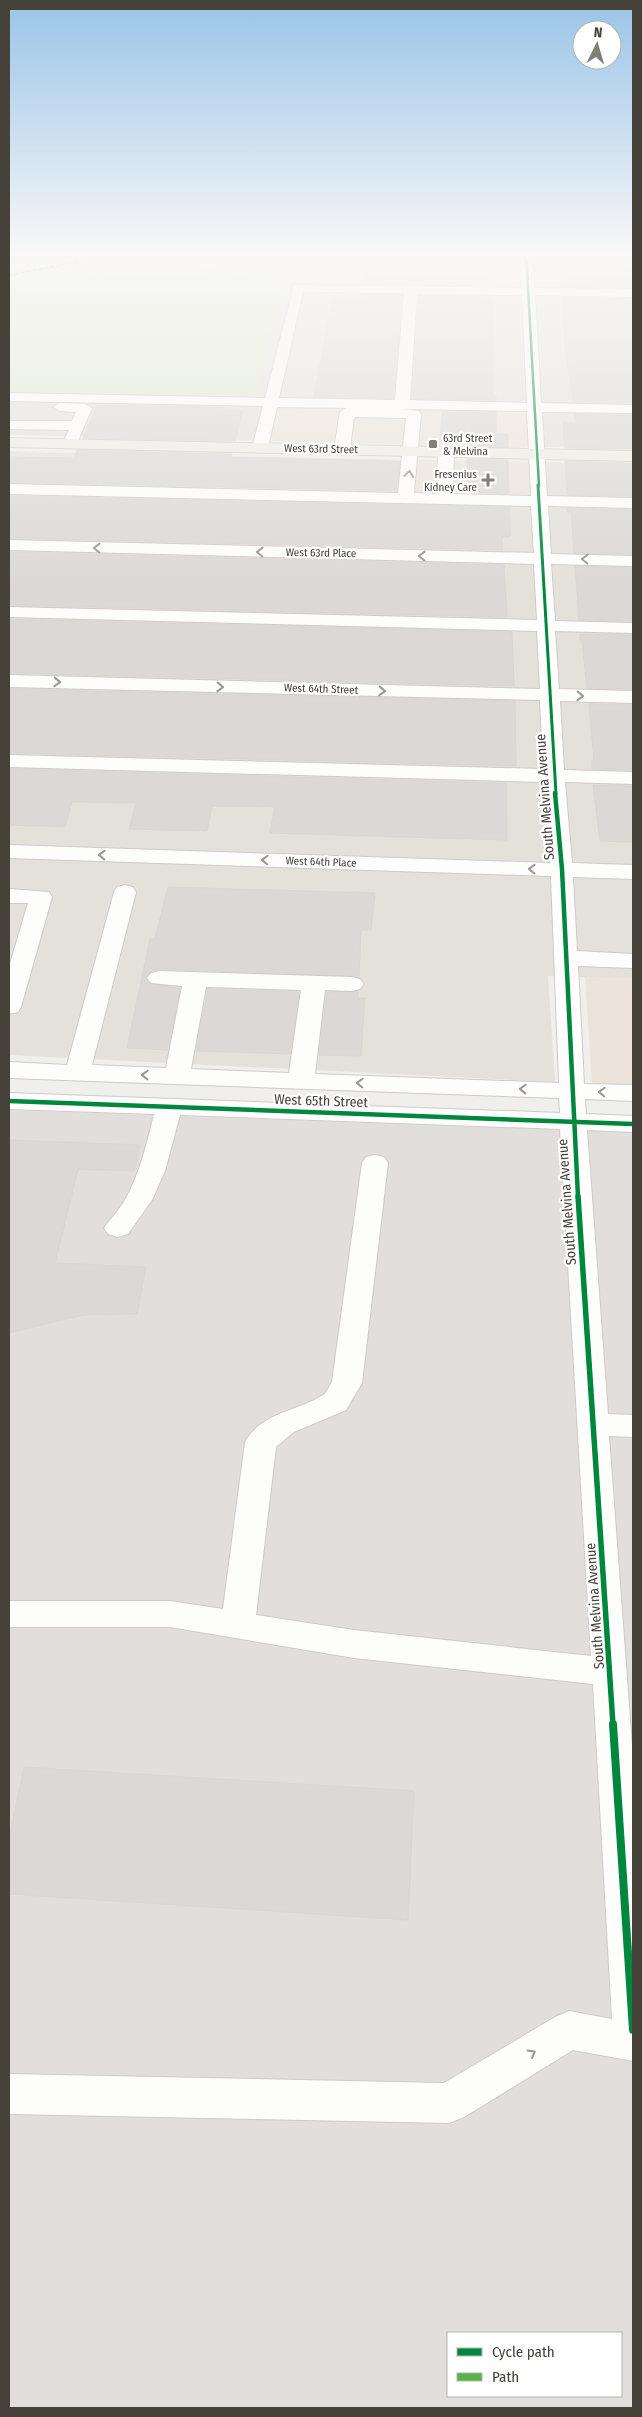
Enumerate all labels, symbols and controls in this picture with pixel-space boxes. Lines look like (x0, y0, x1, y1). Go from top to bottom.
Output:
north arrow (572, 20, 622, 70)
text: N (593, 24, 603, 41)
place label: 63rd Street & Melvina (443, 432, 493, 458)
marker: 63rd Street & Melvina (427, 438, 439, 450)
street label: West 63rd Street (284, 442, 358, 456)
place label: Fresenius Kidney Care (424, 468, 477, 494)
one-way arrow (403, 470, 414, 478)
marker: Fresenius Kidney Care (481, 473, 495, 487)
one-way arrow (93, 542, 101, 553)
one-way arrow (255, 546, 263, 557)
street label: West 63rd Place (286, 546, 356, 560)
one-way arrow (418, 550, 426, 561)
one-way arrow (580, 554, 588, 565)
one-way arrow (54, 677, 62, 688)
one-way arrow (216, 681, 224, 692)
street label: West 64th Street (284, 681, 359, 697)
one-way arrow (379, 686, 387, 696)
one-way arrow (576, 691, 584, 701)
street label: South Melvina Avenue (532, 733, 558, 861)
one-way arrow (98, 850, 106, 860)
street label: West 64th Place (285, 854, 357, 870)
one-way arrow (260, 855, 268, 865)
one-way arrow (528, 863, 536, 874)
one-way arrow (141, 1069, 149, 1080)
one-way arrow (356, 1077, 364, 1088)
one-way arrow (518, 1084, 526, 1094)
one-way arrow (598, 1087, 606, 1097)
street label: West 65th Street (274, 1091, 369, 1111)
street label: South Melvina Avenue (554, 1138, 580, 1266)
street label: South Melvina Avenue (582, 1542, 608, 1670)
one-way arrow (527, 2049, 536, 2059)
legend (447, 2332, 622, 2397)
text: Cycle path (492, 2343, 555, 2361)
text: Path (492, 2368, 519, 2386)

